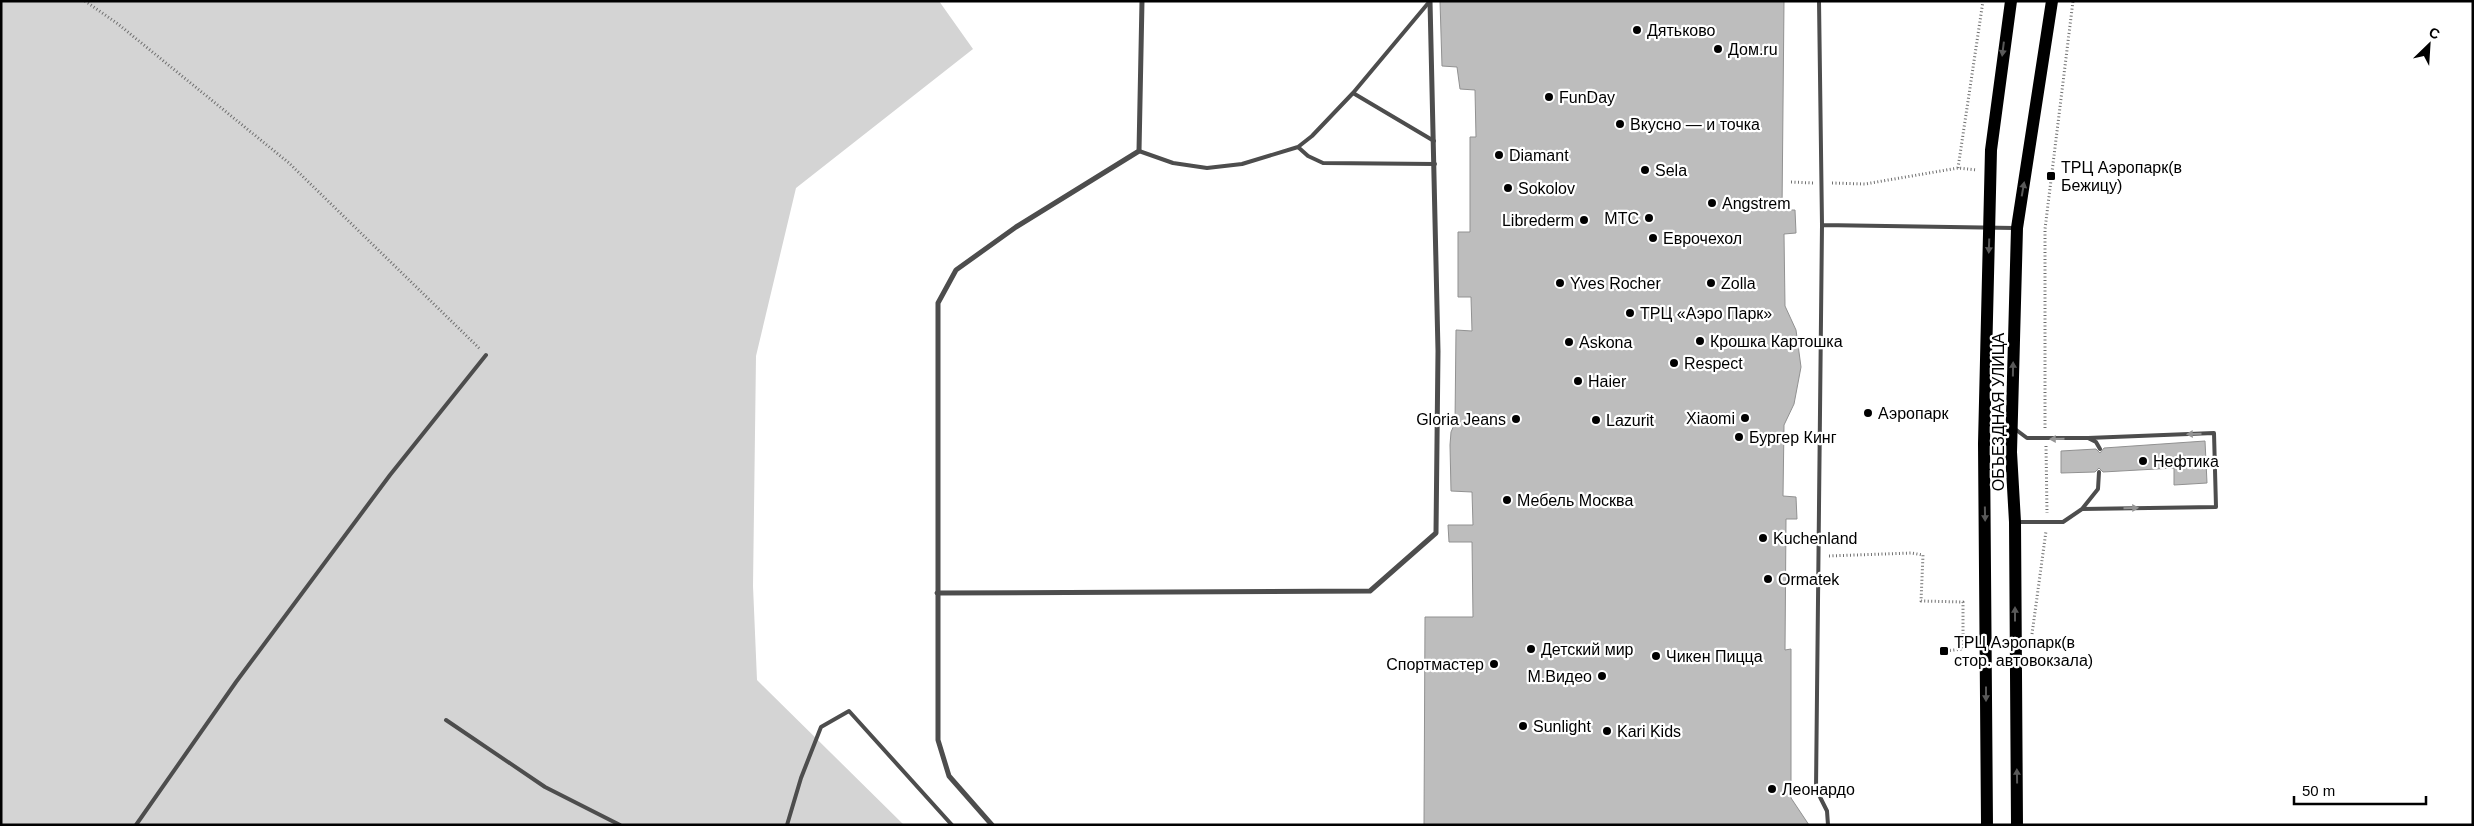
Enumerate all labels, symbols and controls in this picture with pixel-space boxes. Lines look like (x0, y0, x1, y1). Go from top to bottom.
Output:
north arrow (2404, 20, 2454, 70)
place label: Дятьково (1647, 22, 1716, 39)
marker: Дятьково (1631, 24, 1643, 36)
text: С (2427, 24, 2442, 43)
place label: Дом.ru (1728, 41, 1778, 58)
one-way arrow (1999, 42, 2007, 58)
marker: Дом.ru (1712, 43, 1724, 55)
place label: FunDay (1559, 89, 1615, 106)
marker: FunDay (1543, 91, 1555, 103)
place label: Вкусно — и точка (1630, 116, 1760, 133)
marker: Вкусно — и точка (1614, 118, 1626, 130)
place label: Diamant (1509, 147, 1569, 164)
marker: Diamant (1493, 149, 1505, 161)
place label: ТРЦ Аэропарк(в Бежицу) (2061, 159, 2182, 194)
place label: Sela (1655, 162, 1687, 179)
marker: Sela (1639, 164, 1651, 176)
marker: ТРЦ Аэропарк(в Бежицу) (2045, 170, 2057, 182)
place label: Sokolov (1518, 180, 1575, 197)
one-way arrow (2020, 181, 2028, 197)
marker: Sokolov (1502, 182, 1514, 194)
place label: Angstrem (1722, 195, 1790, 212)
marker: Angstrem (1706, 197, 1718, 209)
place label: МТС (1604, 210, 1639, 227)
place label: Librederm (1502, 212, 1574, 229)
marker: МТС (1643, 212, 1655, 224)
marker: Librederm (1578, 214, 1590, 226)
place label: Еврочехол (1663, 230, 1742, 247)
marker: Еврочехол (1647, 232, 1659, 244)
one-way arrow (1984, 238, 1992, 254)
place label: Yves Rocher (1570, 275, 1661, 292)
place label: Zolla (1721, 275, 1756, 292)
marker: Yves Rocher (1554, 277, 1566, 289)
marker: Zolla (1705, 277, 1717, 289)
place label: ТРЦ «Аэро Парк» (1640, 305, 1772, 322)
marker: ТРЦ «Аэро Парк» (1624, 307, 1636, 319)
place label: Крошка Картошка (1710, 333, 1843, 350)
street label: ОБЪЕЗДНАЯ УЛИЦА (1990, 333, 2007, 491)
place label: Askona (1579, 334, 1632, 351)
marker: Крошка Картошка (1694, 335, 1706, 347)
marker: Askona (1563, 336, 1575, 348)
place label: Respect (1684, 355, 1743, 372)
marker: Respect (1668, 357, 1680, 369)
one-way arrow (2010, 360, 2018, 376)
place label: Haier (1588, 373, 1627, 390)
marker: Haier (1572, 375, 1584, 387)
place label: Аэропарк (1878, 405, 1949, 422)
marker: Аэропарк (1862, 407, 1874, 419)
place label: Xiaomi (1686, 410, 1735, 427)
place label: Gloria Jeans (1416, 411, 1506, 428)
place label: Lazurit (1606, 412, 1655, 429)
marker: Xiaomi (1739, 412, 1751, 424)
marker: Gloria Jeans (1510, 413, 1522, 425)
marker: Lazurit (1590, 414, 1602, 426)
place label: Бургер Кинг (1749, 429, 1837, 446)
marker: Бургер Кинг (1733, 431, 1745, 443)
one-way arrow (2185, 431, 2201, 439)
one-way arrow (2048, 435, 2064, 443)
place label: Нефтика (2153, 453, 2219, 470)
marker: Нефтика (2137, 455, 2149, 467)
place label: Мебель Москва (1517, 492, 1633, 509)
marker: Мебель Москва (1501, 494, 1513, 506)
one-way arrow (2123, 504, 2139, 512)
one-way arrow (1981, 506, 1989, 522)
place label: Kuchenland (1773, 530, 1858, 547)
marker: Kuchenland (1757, 532, 1769, 544)
place label: Ormatek (1778, 571, 1840, 588)
marker: Ormatek (1762, 573, 1774, 585)
one-way arrow (2011, 605, 2019, 621)
place label: ТРЦ Аэропарк(в стор. автовокзала) (1954, 634, 2093, 669)
place label: Детский мир (1541, 641, 1634, 658)
marker: Детский мир (1525, 643, 1537, 655)
marker: ТРЦ Аэропарк(в стор. автовокзала) (1938, 645, 1950, 657)
place label: Чикен Пицца (1666, 648, 1763, 665)
marker: Чикен Пицца (1650, 650, 1662, 662)
place label: Спортмастер (1386, 656, 1484, 673)
marker: Спортмастер (1488, 658, 1500, 670)
place label: М.Видео (1527, 668, 1592, 685)
marker: М.Видео (1596, 670, 1608, 682)
one-way arrow (1982, 686, 1990, 702)
place label: Sunlight (1533, 718, 1591, 735)
marker: Sunlight (1517, 720, 1529, 732)
place label: Kari Kids (1617, 723, 1681, 740)
marker: Kari Kids (1601, 725, 1613, 737)
one-way arrow (2013, 768, 2021, 784)
scale bar (2294, 774, 2426, 806)
place label: Леонардо (1782, 781, 1855, 798)
text: 50 m (2302, 782, 2335, 799)
marker: Леонардо (1766, 783, 1778, 795)

